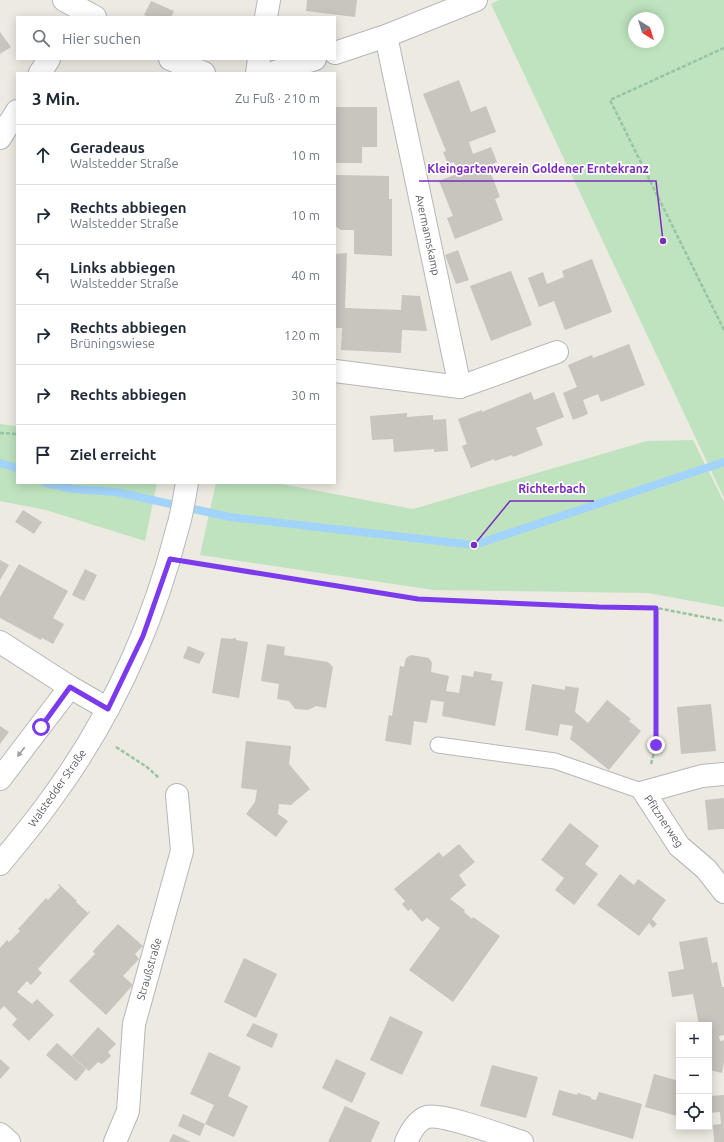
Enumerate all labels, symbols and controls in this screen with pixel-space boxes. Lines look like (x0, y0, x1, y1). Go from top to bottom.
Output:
north arrow (628, 12, 664, 48)
search box (16, 16, 336, 60)
icon: search (30, 27, 52, 49)
text: Hier suchen (62, 30, 141, 47)
text: 3 Min. (32, 89, 80, 108)
text: Zu Fuß · 210 m (235, 91, 320, 105)
text: Geradeaus (70, 139, 145, 156)
icon: ahead (32, 144, 54, 166)
text: 10 m (291, 148, 320, 162)
text: Walstedder Straße (70, 156, 179, 170)
callout: Kleingartenverein Goldener Erntekranz (419, 157, 656, 181)
text: Kleingartenverein Goldener Erntekranz (427, 162, 649, 175)
street label: Avermannskamp (414, 194, 442, 276)
text: Rechts abbiegen (70, 199, 187, 216)
icon: right (32, 204, 54, 226)
text: 10 m (291, 208, 320, 222)
text: Walstedder Straße (70, 216, 179, 230)
text: Links abbiegen (70, 259, 175, 276)
icon: left (32, 264, 54, 286)
text: 40 m (291, 268, 320, 282)
text: Walstedder Straße (70, 276, 179, 290)
text: Rechts abbiegen (70, 319, 187, 336)
icon: right (32, 324, 54, 346)
text: 120 m (284, 328, 320, 342)
text: Brüningswiese (70, 336, 155, 350)
icon: right (32, 384, 54, 406)
text: Rechts abbiegen (70, 386, 187, 403)
text: 30 m (291, 388, 320, 402)
icon: arrive (32, 444, 54, 466)
text: Ziel erreicht (70, 446, 156, 463)
callout: Richterbach (510, 477, 594, 501)
text: Richterbach (518, 482, 586, 495)
route start (32, 718, 50, 736)
route end (647, 736, 665, 754)
one-way arrow (17, 746, 26, 757)
street label: Walstedder Straße (26, 747, 88, 829)
street label: Pfitznerweg (642, 793, 686, 849)
street label: Straußstraße (134, 936, 164, 1002)
map controls (676, 1022, 712, 1130)
button: + (676, 1022, 712, 1058)
button: − (676, 1058, 712, 1094)
button: locate (676, 1094, 712, 1130)

